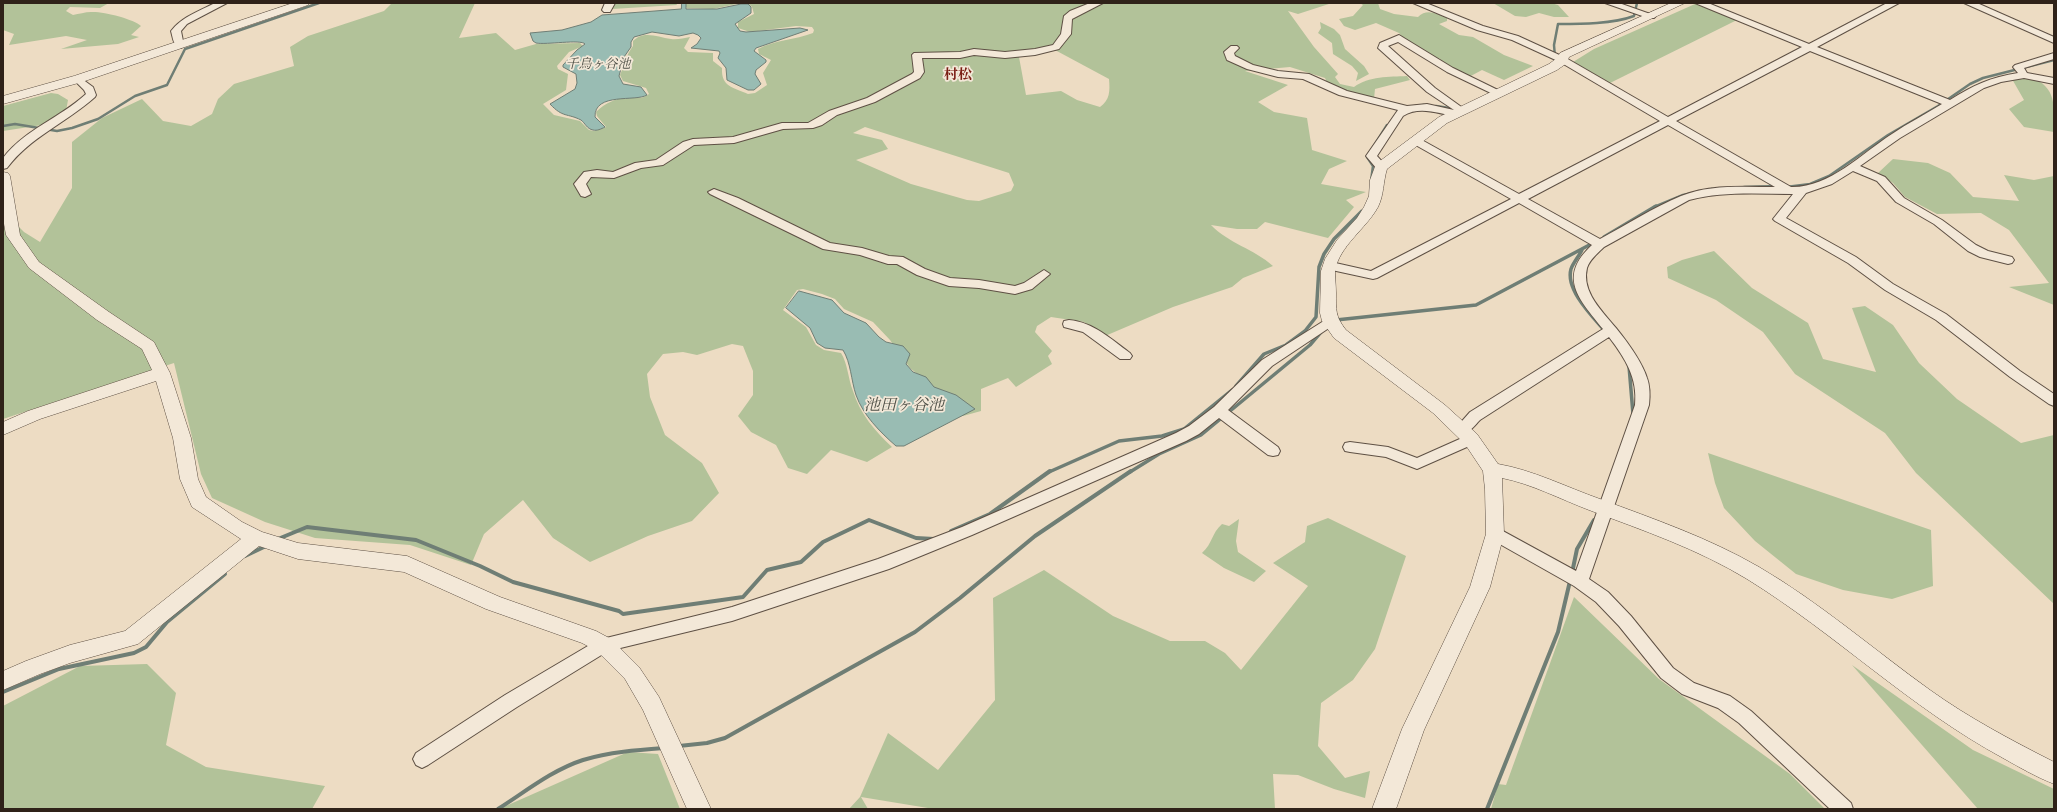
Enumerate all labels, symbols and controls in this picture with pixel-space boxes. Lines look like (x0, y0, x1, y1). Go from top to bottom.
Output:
water label: 千鳥ヶ谷池 (566, 57, 630, 73)
district label: 村松 (944, 68, 972, 84)
water label: 池田ヶ谷池 (864, 396, 944, 416)

